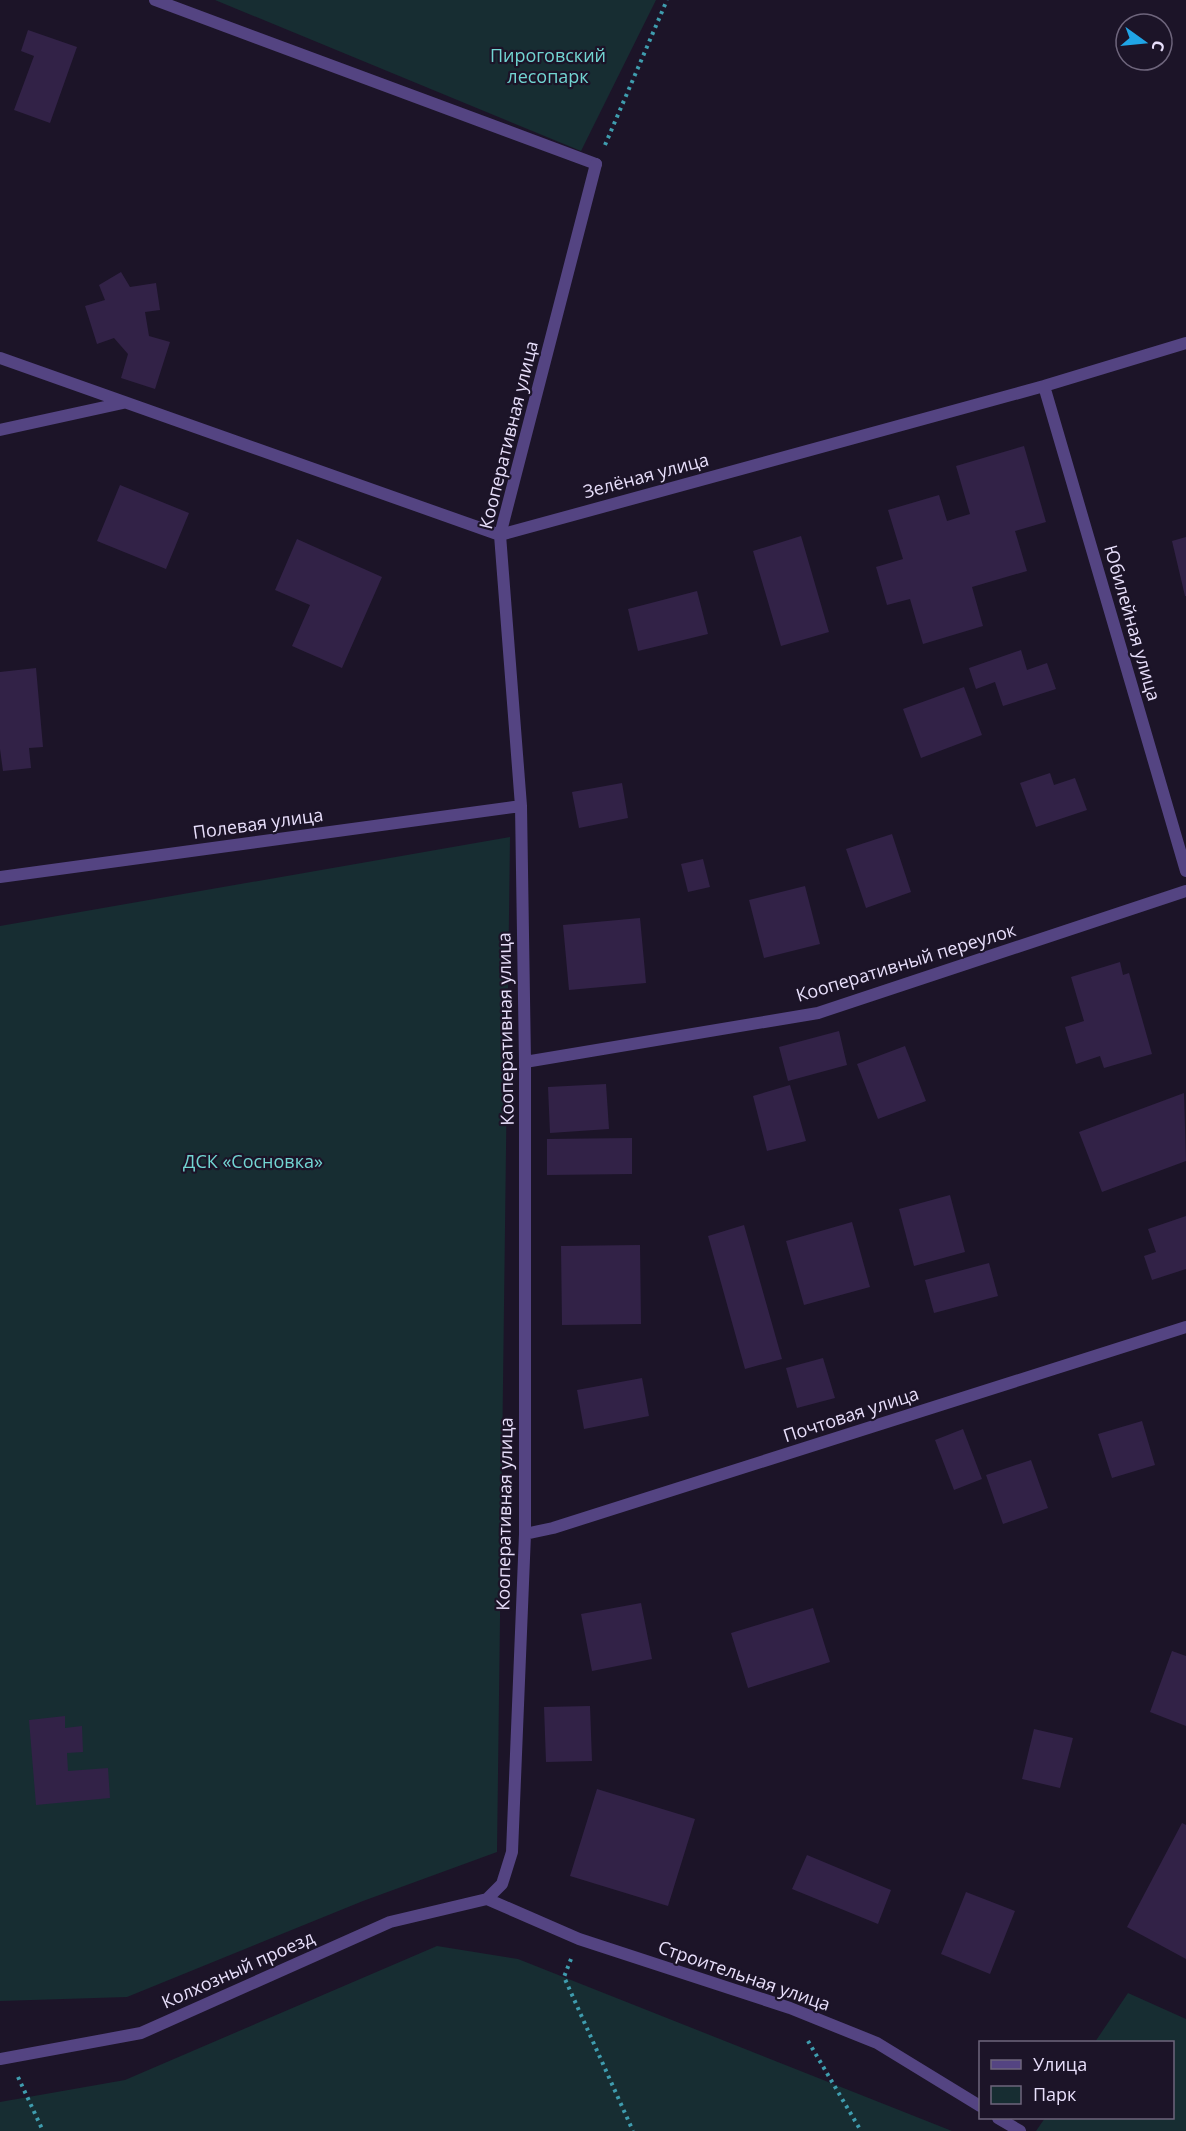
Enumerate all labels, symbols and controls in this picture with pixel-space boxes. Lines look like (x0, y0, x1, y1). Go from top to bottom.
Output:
north arrow (1114, 12, 1174, 72)
text: С (1147, 38, 1170, 54)
park label: Пироговский лесопарк (490, 43, 606, 88)
street label: Кооперативная улица (473, 338, 543, 531)
street label: Зелёная улица (580, 447, 711, 503)
street label: Юбилейная улица (1099, 542, 1167, 703)
street label: Полевая улица (191, 802, 325, 844)
street label: Кооперативный переулок (793, 917, 1019, 1007)
street label: Кооперативная улица (491, 932, 519, 1126)
park label: ДСК «Сосновка» (183, 1149, 323, 1173)
street label: Почтовая улица (780, 1381, 922, 1447)
street label: Кооперативная улица (490, 1417, 518, 1611)
street label: Колхозный проезд (158, 1925, 318, 2014)
street label: Строительная улица (655, 1934, 834, 2016)
legend (979, 2041, 1174, 2119)
text: Улица (1033, 2052, 1087, 2076)
text: Парк (1033, 2082, 1077, 2106)

